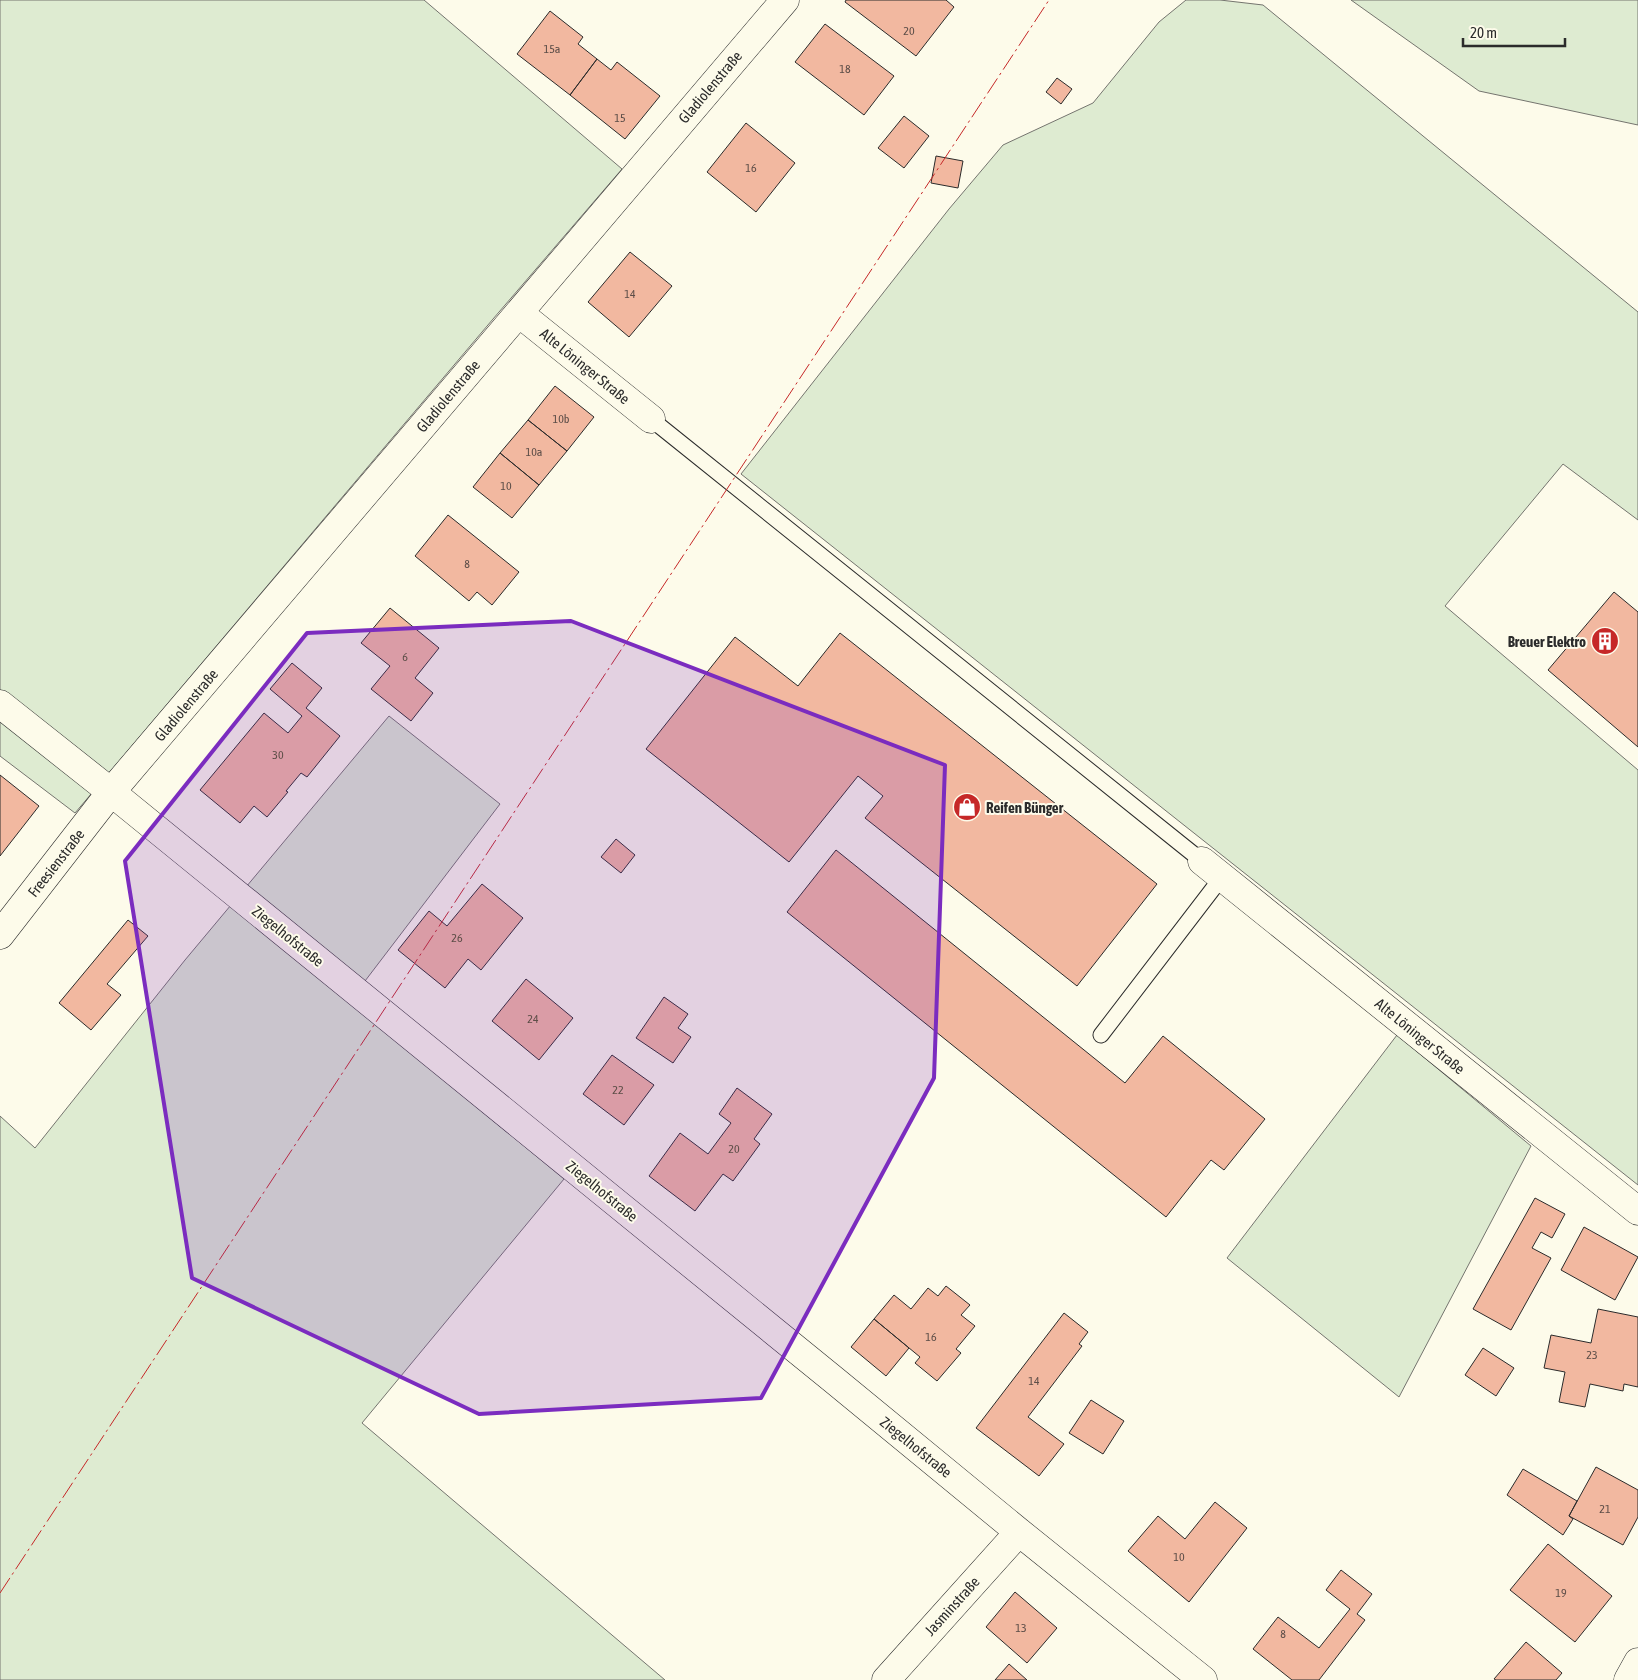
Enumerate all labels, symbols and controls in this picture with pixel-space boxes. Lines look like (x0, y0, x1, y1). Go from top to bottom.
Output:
scale bar (1463, 15, 1566, 47)
house number: 20 (903, 24, 915, 38)
text: 20 m (1470, 24, 1497, 41)
house number: 15a (544, 42, 560, 56)
street label: Gladiolenstraße (675, 47, 745, 127)
house number: 18 (839, 62, 851, 76)
house number: 15 (614, 111, 626, 125)
house number: 16 (745, 161, 757, 175)
house number: 14 (624, 287, 636, 301)
street label: Alte Löninger Straße (537, 325, 633, 407)
street label: Gladiolenstraße (413, 356, 483, 436)
house number: 10b (553, 412, 570, 426)
house number: 10a (526, 445, 542, 459)
house number: 10 (500, 479, 512, 493)
house number: 8 (464, 557, 470, 571)
building icon: Breuer Elektro (1590, 626, 1620, 656)
place label: Breuer Elektro (1508, 633, 1586, 650)
house number: 6 (402, 650, 408, 664)
street label: Gladiolenstraße (151, 665, 221, 745)
house number: 30 (272, 748, 284, 762)
shop icon: Reifen Bünger (952, 792, 982, 822)
place label: Reifen Bünger (986, 799, 1064, 816)
street label: Freesienstraße (24, 826, 88, 900)
street label: Ziegelhofstraße (249, 902, 327, 970)
house number: 26 (451, 931, 463, 945)
street label: Alte Löninger Straße (1372, 995, 1468, 1077)
house number: 24 (527, 1012, 539, 1026)
house number: 22 (612, 1083, 624, 1097)
house number: 20 (728, 1142, 740, 1156)
street label: Ziegelhofstraße (563, 1157, 641, 1225)
house number: 16 (925, 1330, 937, 1344)
house number: 23 (1586, 1348, 1598, 1362)
house number: 14 (1028, 1374, 1040, 1388)
street label: Ziegelhofstraße (877, 1413, 955, 1481)
house number: 21 (1599, 1502, 1611, 1516)
house number: 10 (1173, 1550, 1185, 1564)
street label: Jasminstraße (921, 1573, 983, 1639)
house number: 19 (1555, 1586, 1567, 1600)
house number: 13 (1015, 1621, 1027, 1635)
house number: 8 (1280, 1627, 1286, 1641)

